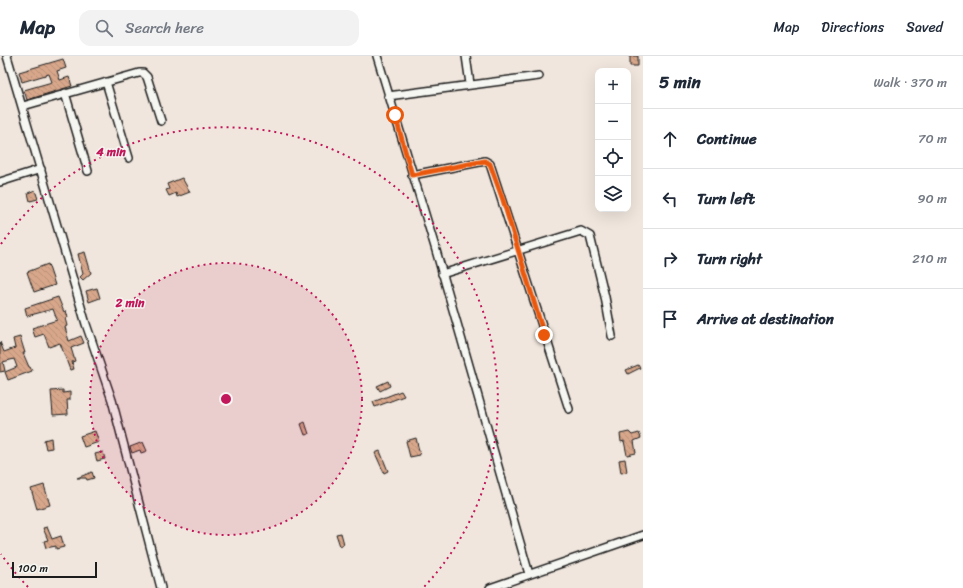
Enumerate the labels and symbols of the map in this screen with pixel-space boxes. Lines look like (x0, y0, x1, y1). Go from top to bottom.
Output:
route start (386, 106, 404, 124)
text: 4 min (95, 141, 126, 163)
text: 2 min (114, 292, 145, 314)
route end (535, 326, 553, 344)
centre of rings (219, 392, 233, 406)
scale bar (12, 560, 97, 579)

